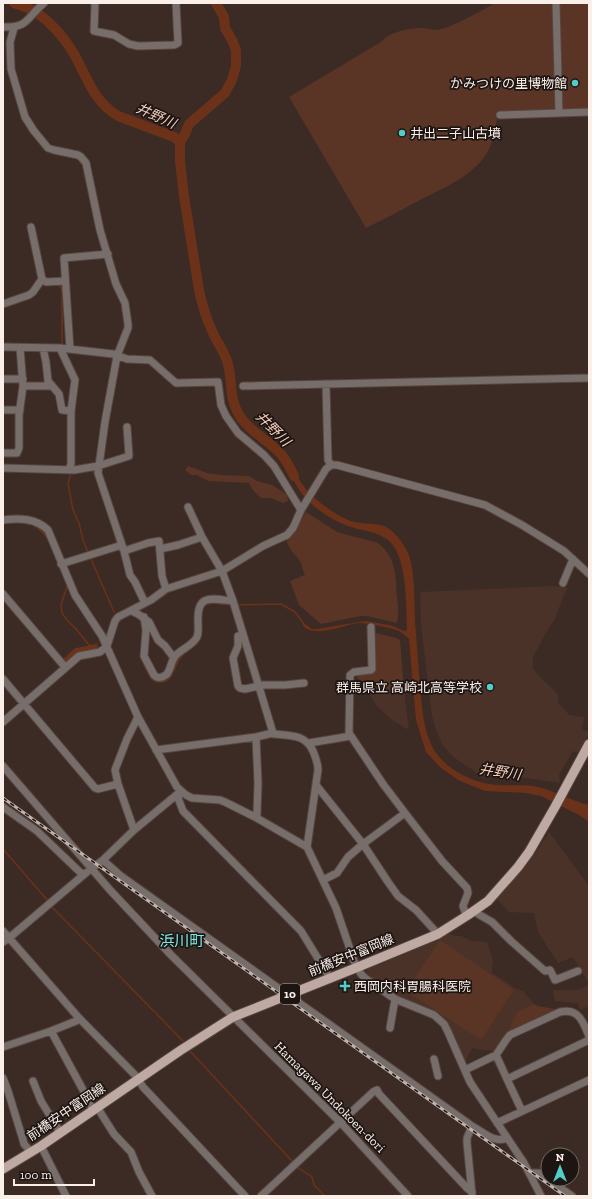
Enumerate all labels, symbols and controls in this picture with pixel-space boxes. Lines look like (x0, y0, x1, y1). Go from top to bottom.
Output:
place label: かみつけの里博物館 (450, 76, 567, 91)
marker: かみつけの里博物館 (570, 78, 580, 88)
water label: 井野川 (133, 100, 180, 133)
place label: 井出二子山古墳 (410, 126, 501, 141)
marker: 井出二子山古墳 (397, 128, 407, 138)
water label: 井野川 (252, 408, 295, 451)
place label: 群馬県立 高崎北高等学校 (336, 680, 482, 695)
marker: 群馬県立 高崎北高等学校 (485, 682, 495, 692)
water label: 井野川 (478, 760, 524, 784)
street label: 前橋安中富岡線 (306, 931, 396, 979)
district label: 浜川町 (159, 932, 205, 950)
place label: 西岡内科胃腸科医院 (354, 979, 471, 994)
marker: 西岡内科胃腸科医院 (339, 980, 351, 992)
road number: 10 (280, 984, 300, 1004)
street label: Hamagawa Undokoen-dori (272, 1039, 389, 1156)
street label: 前橋安中富岡線 (24, 1080, 108, 1144)
north arrow (540, 1147, 580, 1187)
text: N (556, 1151, 565, 1164)
scale bar (14, 1161, 94, 1187)
text: 100 m (20, 1168, 52, 1182)

